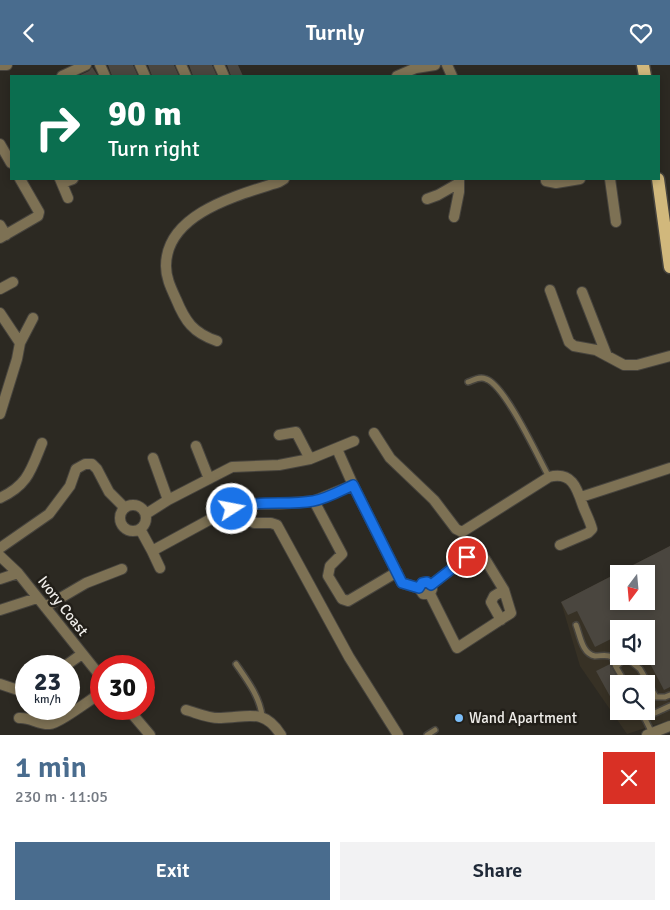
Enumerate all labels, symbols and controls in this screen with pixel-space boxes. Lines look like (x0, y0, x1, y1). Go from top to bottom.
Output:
icon: back (15, 19, 43, 47)
text: Turnly (306, 19, 364, 46)
icon: heart (627, 19, 655, 47)
text: 90 m (108, 92, 182, 135)
icon: right (25, 95, 90, 160)
text: Turn right (108, 135, 200, 162)
position arrow (205, 482, 257, 534)
pin (446, 536, 488, 578)
icon: arrive (453, 543, 481, 571)
north arrow (610, 565, 655, 610)
map controls (610, 565, 655, 720)
street label: Ivory Coast (34, 572, 92, 640)
button: sound (610, 620, 655, 665)
speed limit sign: 30 (90, 655, 155, 720)
text: 23 (34, 666, 61, 697)
button: search (610, 675, 655, 720)
text: km/h (34, 692, 61, 707)
place label: Wand Apartment (469, 709, 577, 727)
marker: Wand Apartment (453, 712, 465, 724)
text: 1 min (15, 749, 87, 786)
button: close (603, 752, 655, 804)
text: 230 m · 11:05 (15, 787, 108, 807)
button: Exit (15, 842, 330, 900)
button: Share (340, 842, 655, 900)

